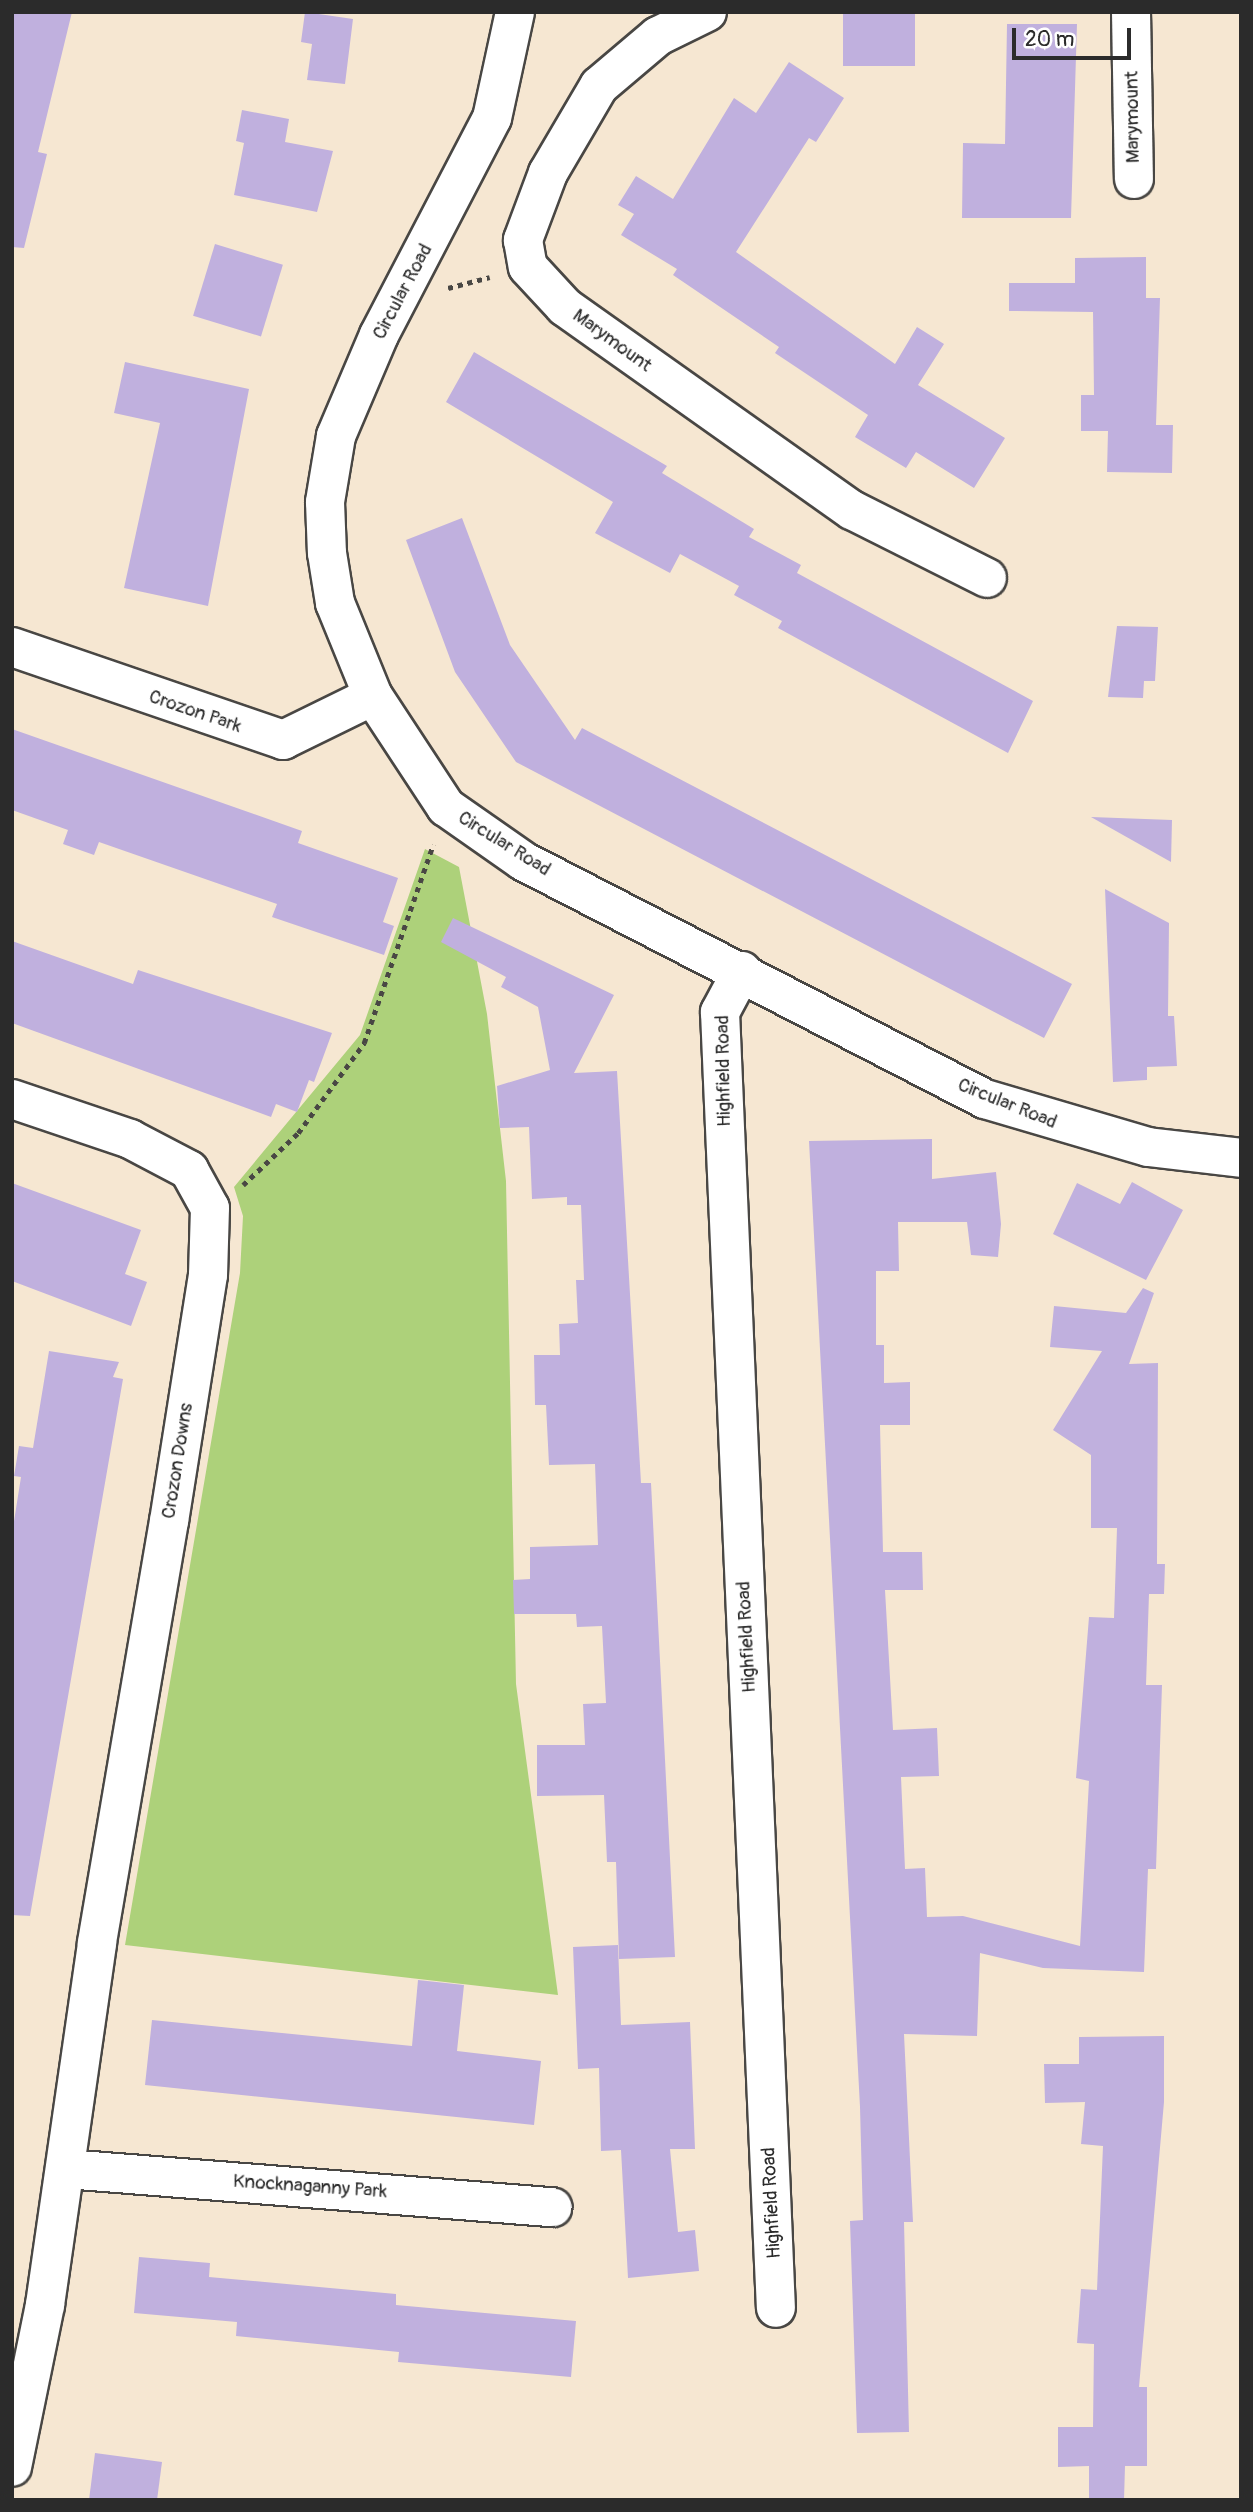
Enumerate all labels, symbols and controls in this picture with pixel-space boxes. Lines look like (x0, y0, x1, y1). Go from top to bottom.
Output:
scale bar (1015, 14, 1134, 58)
text: 20 m (1025, 26, 1074, 53)
street label: Marymount (1121, 71, 1145, 163)
street label: Circular Road (368, 240, 438, 344)
street label: Marymount (568, 305, 656, 377)
street label: Crozon Park (146, 686, 244, 738)
street label: Circular Road (454, 807, 554, 881)
street label: Highfield Road (712, 1015, 736, 1127)
street label: Circular Road (954, 1074, 1060, 1134)
street label: Crozon Downs (158, 1402, 198, 1520)
street label: Highfield Road (733, 1581, 761, 1693)
street label: Highfield Road (758, 2147, 786, 2259)
street label: Knocknaganny Park (232, 2170, 388, 2204)

